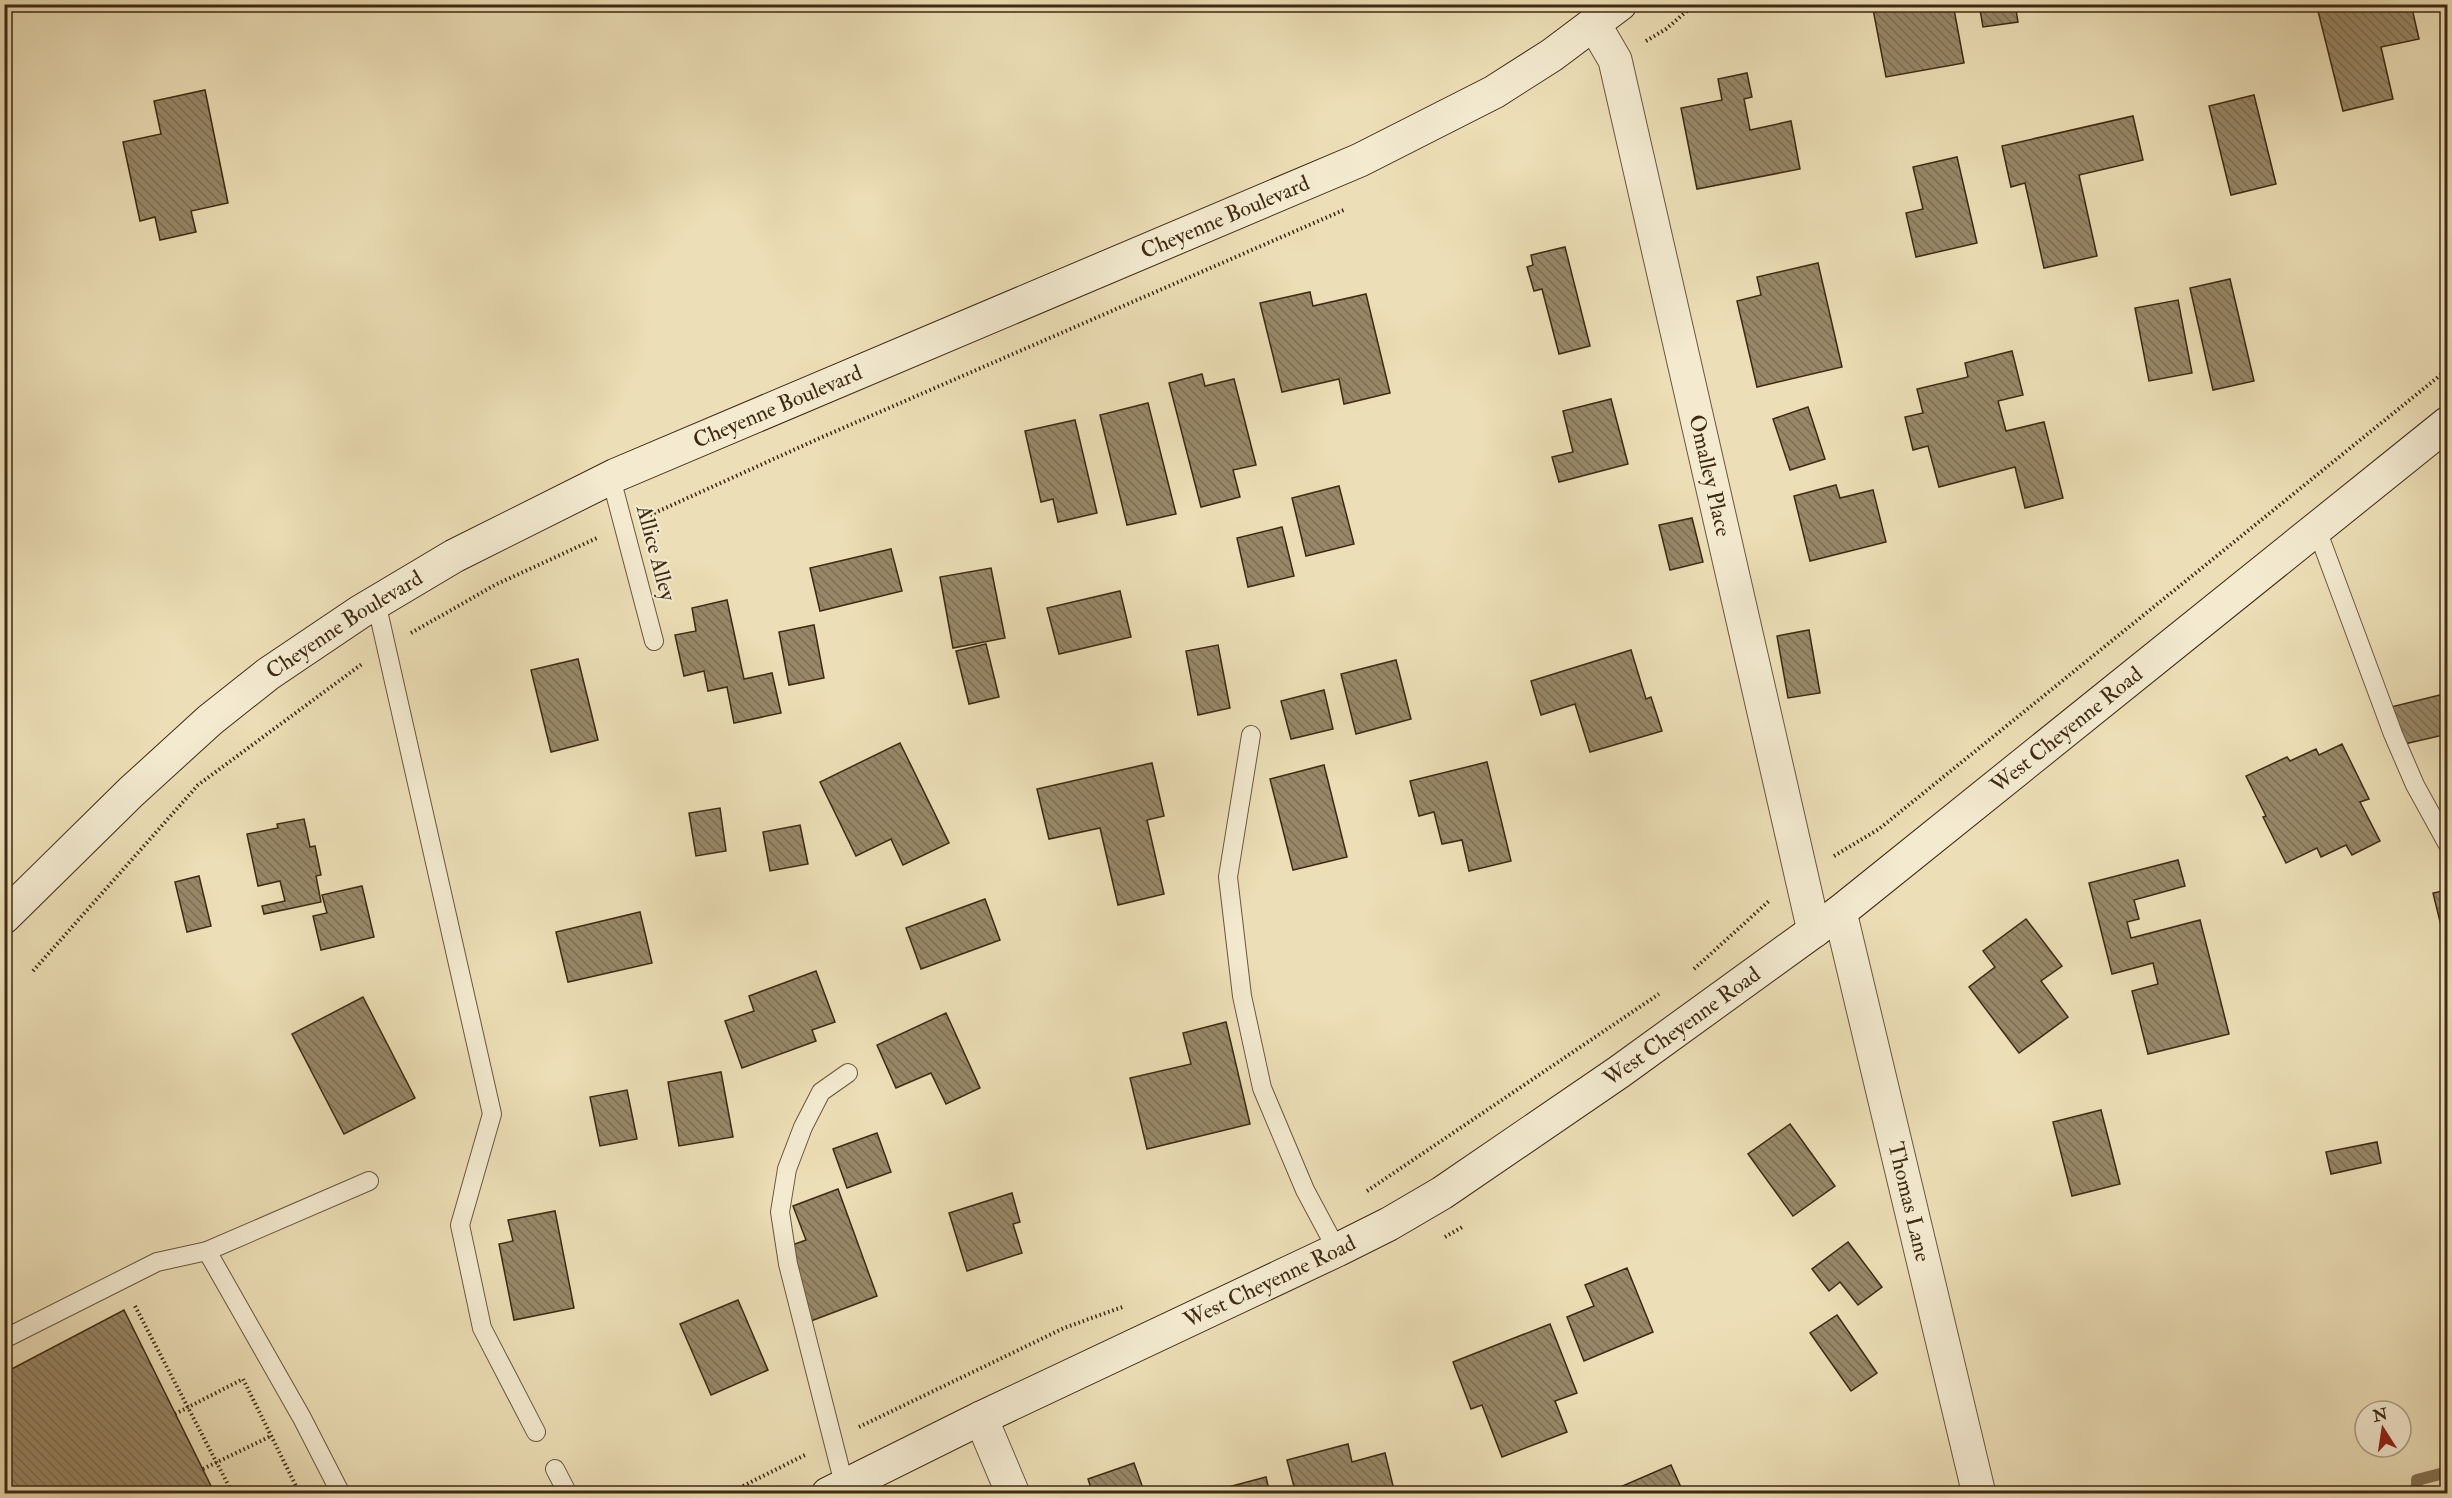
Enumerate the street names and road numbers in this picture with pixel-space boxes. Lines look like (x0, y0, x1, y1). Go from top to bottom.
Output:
street label: Cheyenne Boulevard (1136, 169, 1314, 265)
street label: Cheyenne Boulevard (689, 358, 866, 455)
street label: Omalley Place (1682, 412, 1737, 539)
street label: Allice Alley (630, 501, 682, 604)
street label: Cheyenne Boulevard (261, 564, 428, 685)
street label: West Cheyenne Road (1984, 660, 2148, 800)
street label: West Cheyenne Road (1597, 960, 1766, 1093)
street label: Thomas Lane (1881, 1139, 1937, 1265)
street label: West Cheyenne Road (1178, 1229, 1360, 1335)

